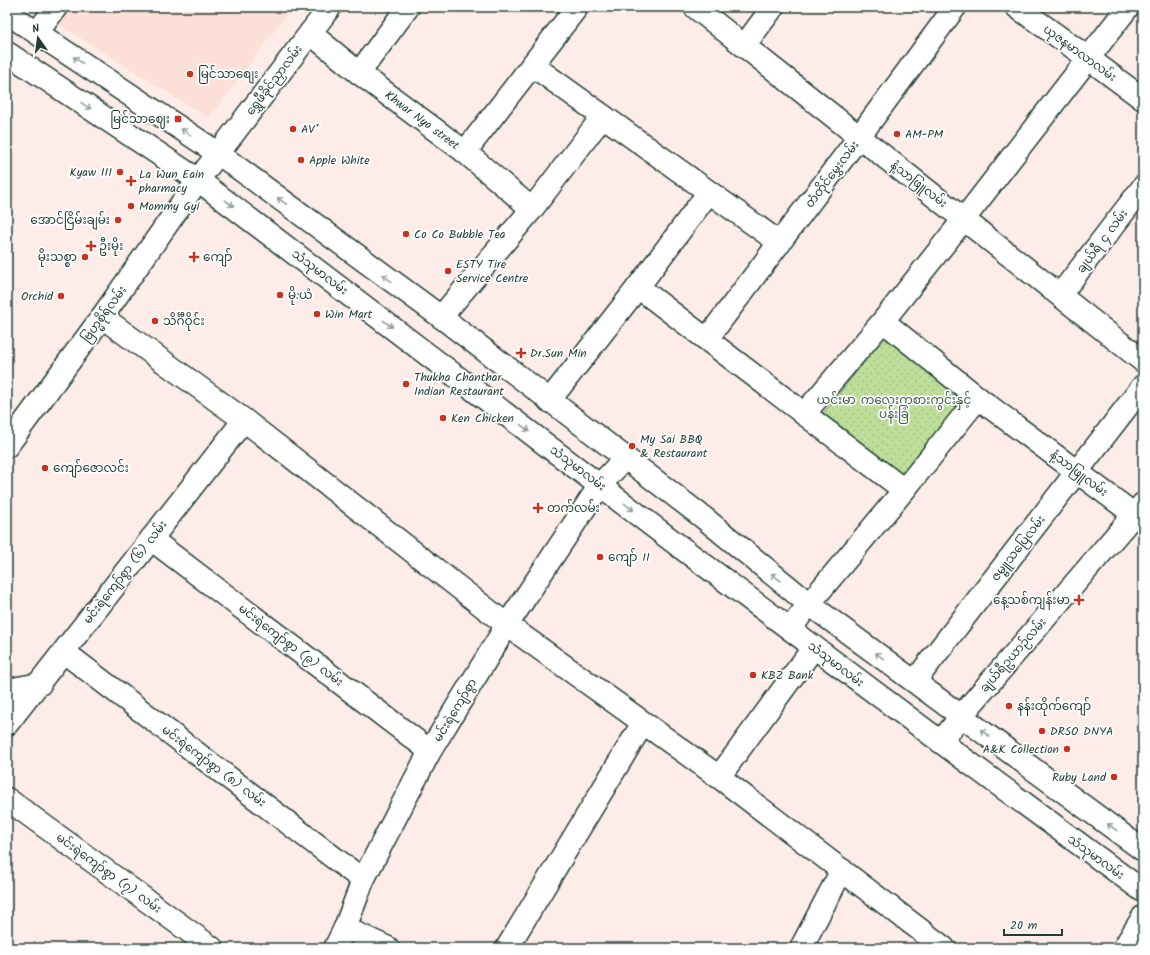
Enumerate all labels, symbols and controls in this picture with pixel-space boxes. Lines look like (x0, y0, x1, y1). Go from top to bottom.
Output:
north arrow (18, 18, 58, 58)
text: N (30, 20, 41, 39)
street label: ယုဇနမာလာလမ်း (1039, 20, 1120, 87)
street label: ရွှေဖီခိုင်ညှာလမ်း (241, 41, 307, 120)
one-way arrow (72, 56, 83, 64)
place label: မြင်သာစျေး (198, 65, 258, 84)
marker: မြင်သာစျေး (185, 69, 195, 79)
street label: Khwar Nyo street (380, 86, 464, 155)
one-way arrow (80, 102, 92, 110)
place label: မြင်သာဈေး (110, 110, 170, 129)
marker: မြင်သာဈေး (173, 114, 183, 124)
place label: AV* (301, 120, 320, 139)
marker: AV* (288, 124, 298, 134)
place label: AM-PM (905, 125, 944, 144)
one-way arrow (181, 128, 192, 136)
marker: AM-PM (892, 129, 902, 139)
street label: တံတိုင်မွှေးလမ်း (801, 137, 864, 212)
place label: Apple White (309, 151, 370, 170)
marker: Apple White (296, 155, 306, 165)
street label: နံ့သာဖြူလမ်း (886, 156, 951, 213)
place label: Kyaw III (70, 163, 112, 182)
place label: La Wun Eain pharmacy (138, 165, 204, 198)
marker: Kyaw III (115, 167, 125, 177)
marker: La Wun Eain pharmacy (126, 176, 136, 186)
one-way arrow (277, 196, 288, 205)
place label: Mommy Gyi (139, 197, 200, 216)
one-way arrow (224, 199, 235, 208)
marker: Mommy Gyi (126, 201, 136, 211)
street label: ချယ်ရီ ၄ လမ်း (1072, 205, 1133, 277)
place label: အောင်ငြိမ်းချမ်း (30, 211, 110, 230)
marker: အောင်ငြိမ်းချမ်း (113, 215, 123, 225)
place label: Co Co Bubble Tea (414, 225, 506, 244)
marker: Co Co Bubble Tea (401, 229, 411, 239)
place label: ဦးမိုး (99, 237, 123, 256)
marker: ဦးမိုး (86, 241, 96, 251)
street label: သံသုမာလမ်း (287, 245, 352, 300)
place label: မိုးသစ္စာ (38, 248, 77, 267)
place label: ကျော် (203, 248, 232, 267)
marker: ကျော် (188, 251, 200, 263)
marker: မိုးသစ္စာ (80, 252, 90, 262)
place label: ESTY Tire Service Centre (456, 255, 529, 288)
marker: ESTY Tire Service Centre (443, 266, 453, 276)
one-way arrow (382, 274, 393, 282)
street label: ဗြဟ္မစိုရ်လမ်း (77, 282, 132, 347)
place label: မို:ယံ (288, 286, 313, 305)
place label: Orchid (21, 287, 54, 306)
marker: မို:ယံ (275, 290, 285, 300)
marker: Orchid (56, 291, 66, 301)
place label: Win Mart (325, 305, 373, 324)
marker: Win Mart (312, 309, 322, 319)
place label: သိင်္ဂီဝိုင်း (163, 312, 205, 331)
marker: သိင်္ဂီဝိုင်း (150, 316, 160, 326)
one-way arrow (383, 320, 394, 329)
place label: Dr.Sun Min (530, 344, 587, 363)
marker: Dr.Sun Min (515, 347, 527, 359)
place label: Thukha Chanthar Indian Restaurant (414, 368, 504, 401)
marker: Thukha Chanthar Indian Restaurant (401, 379, 411, 389)
park label: ယင်းမာ ကလေးကစားကွင်းနှင့် ပန်းခြံ (817, 391, 971, 424)
place label: Ken Chicken (451, 409, 514, 428)
marker: Ken Chicken (438, 413, 448, 423)
one-way arrow (520, 424, 531, 432)
place label: My Sai BBQ & Restaurant (640, 430, 708, 463)
street label: သံသုမာလမ်း (545, 441, 610, 496)
marker: My Sai BBQ & Restaurant (627, 441, 637, 451)
street label: နံ့သာဖြူလမ်း (1046, 445, 1112, 501)
place label: ကျော်ဇောလင်း (53, 459, 129, 478)
marker: ကျော်ဇောလင်း (40, 463, 50, 473)
place label: တက်လမ်း (547, 499, 600, 518)
marker: တက်လမ်း (532, 502, 544, 514)
one-way arrow (623, 503, 634, 511)
street label: ဇမ္ဗူသပြေလမ်း (986, 511, 1051, 586)
street label: မင်းရဲကျော်စွာ (၆) လမ်း (79, 516, 172, 628)
place label: ကျော် II (608, 548, 650, 567)
marker: ကျော် II (595, 552, 605, 562)
one-way arrow (771, 573, 782, 582)
place label: နေ့သစ်ကျန်းမာ (993, 591, 1070, 610)
marker: နေ့သစ်ကျန်းမာ (1073, 594, 1085, 606)
street label: မင်းရဲကျော်စွာ (၉) လမ်း (234, 600, 347, 691)
street label: ချယ်ရီဥယာဉ်လမ်း (976, 614, 1051, 697)
street label: သံသုမာလမ်း (803, 637, 868, 692)
one-way arrow (875, 652, 886, 660)
place label: KBZ Bank (761, 666, 814, 685)
marker: KBZ Bank (748, 670, 758, 680)
street label: မင်းရဲကျော်စွာ (429, 675, 482, 746)
place label: နန်းထိုက်ကျော် (1017, 697, 1091, 716)
marker: နန်းထိုက်ကျော် (1004, 701, 1014, 711)
street label: မင်းရဲကျော်စွာ (၈) လမ်း (157, 721, 270, 812)
place label: DRSO DNYA (1050, 722, 1113, 741)
marker: DRSO DNYA (1037, 726, 1047, 736)
one-way arrow (980, 728, 991, 737)
place label: A&K Collection (983, 740, 1059, 759)
marker: A&K Collection (1062, 744, 1072, 754)
place label: Ruby Land (1052, 768, 1107, 787)
marker: Ruby Land (1109, 772, 1119, 782)
one-way arrow (1106, 823, 1117, 831)
street label: မင်းရဲကျော်စွာ (၇) လမ်း (52, 829, 165, 918)
street label: သံသုမာလမ်း (1063, 830, 1128, 885)
scale bar (1004, 911, 1062, 937)
text: 20 m (1010, 916, 1038, 935)

